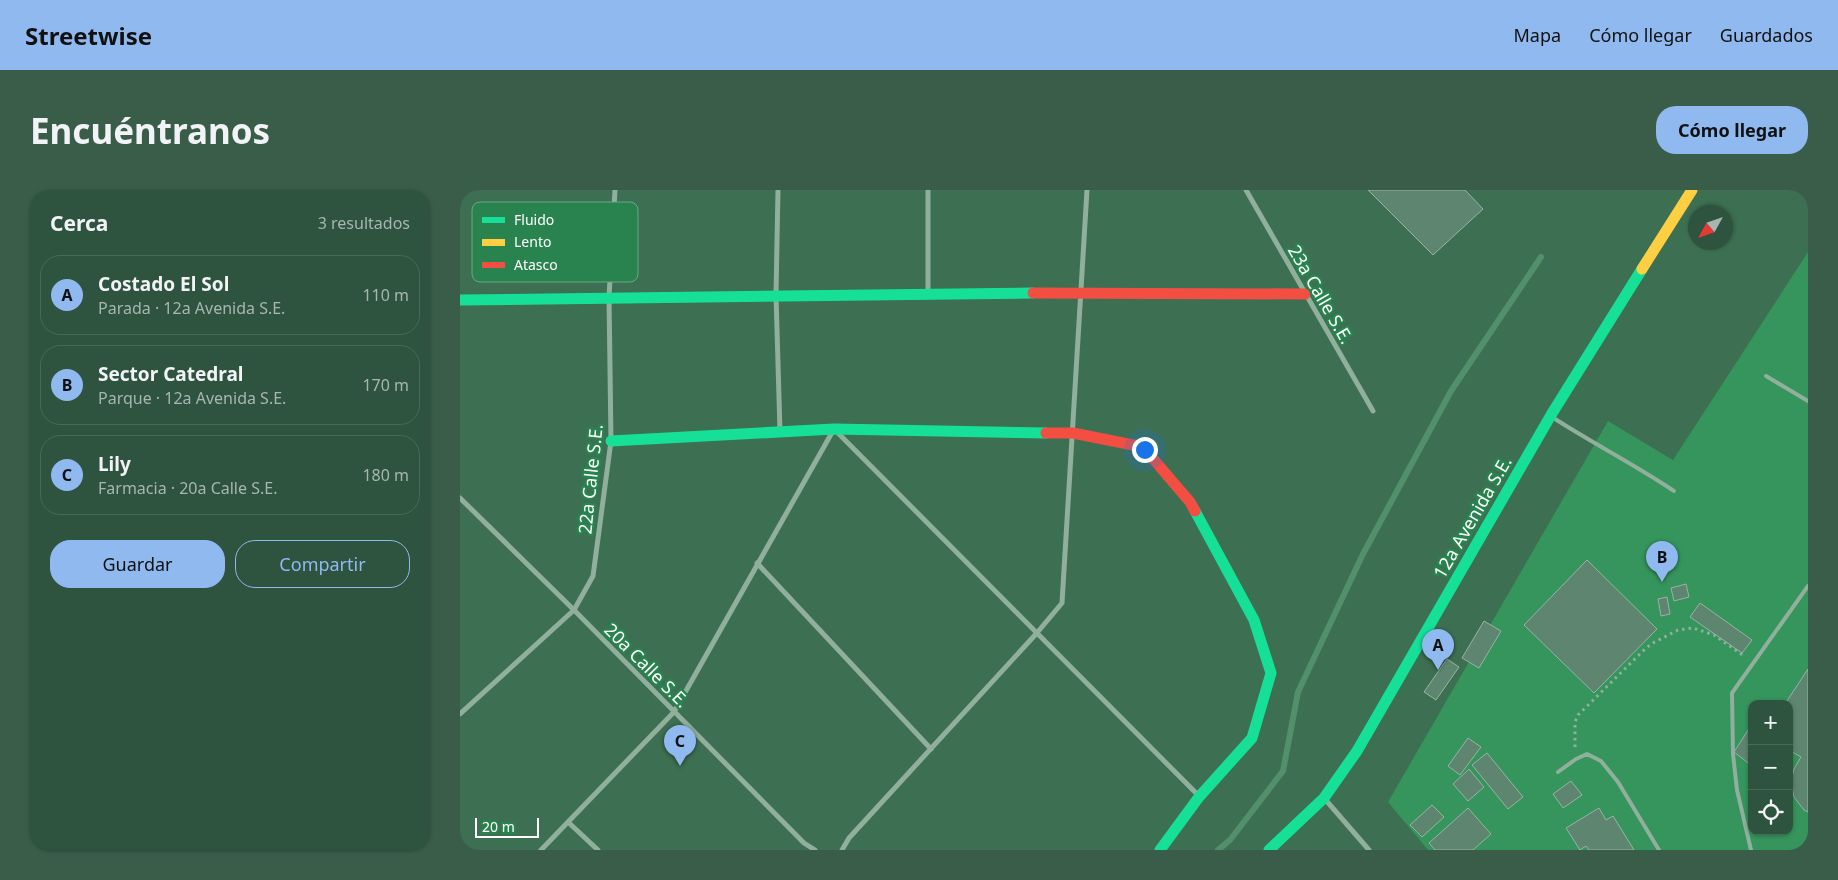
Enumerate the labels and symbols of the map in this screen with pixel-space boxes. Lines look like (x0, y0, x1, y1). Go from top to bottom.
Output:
legend (472, 202, 638, 282)
north arrow (1688, 205, 1733, 250)
text: Fluido (514, 210, 554, 229)
text: Lento (514, 232, 551, 251)
street label: 23a Calle S.E. (1283, 240, 1359, 348)
text: Atasco (514, 255, 558, 274)
street label: 22a Calle S.E. (572, 423, 608, 535)
your location (1132, 437, 1158, 463)
street label: 12a Avenida S.E. (1427, 452, 1517, 582)
pin: B (1646, 541, 1678, 582)
street label: 20a Calle S.E. (599, 617, 695, 713)
pin: A (1422, 629, 1454, 670)
pin: C (664, 725, 696, 766)
scale bar (475, 815, 539, 838)

